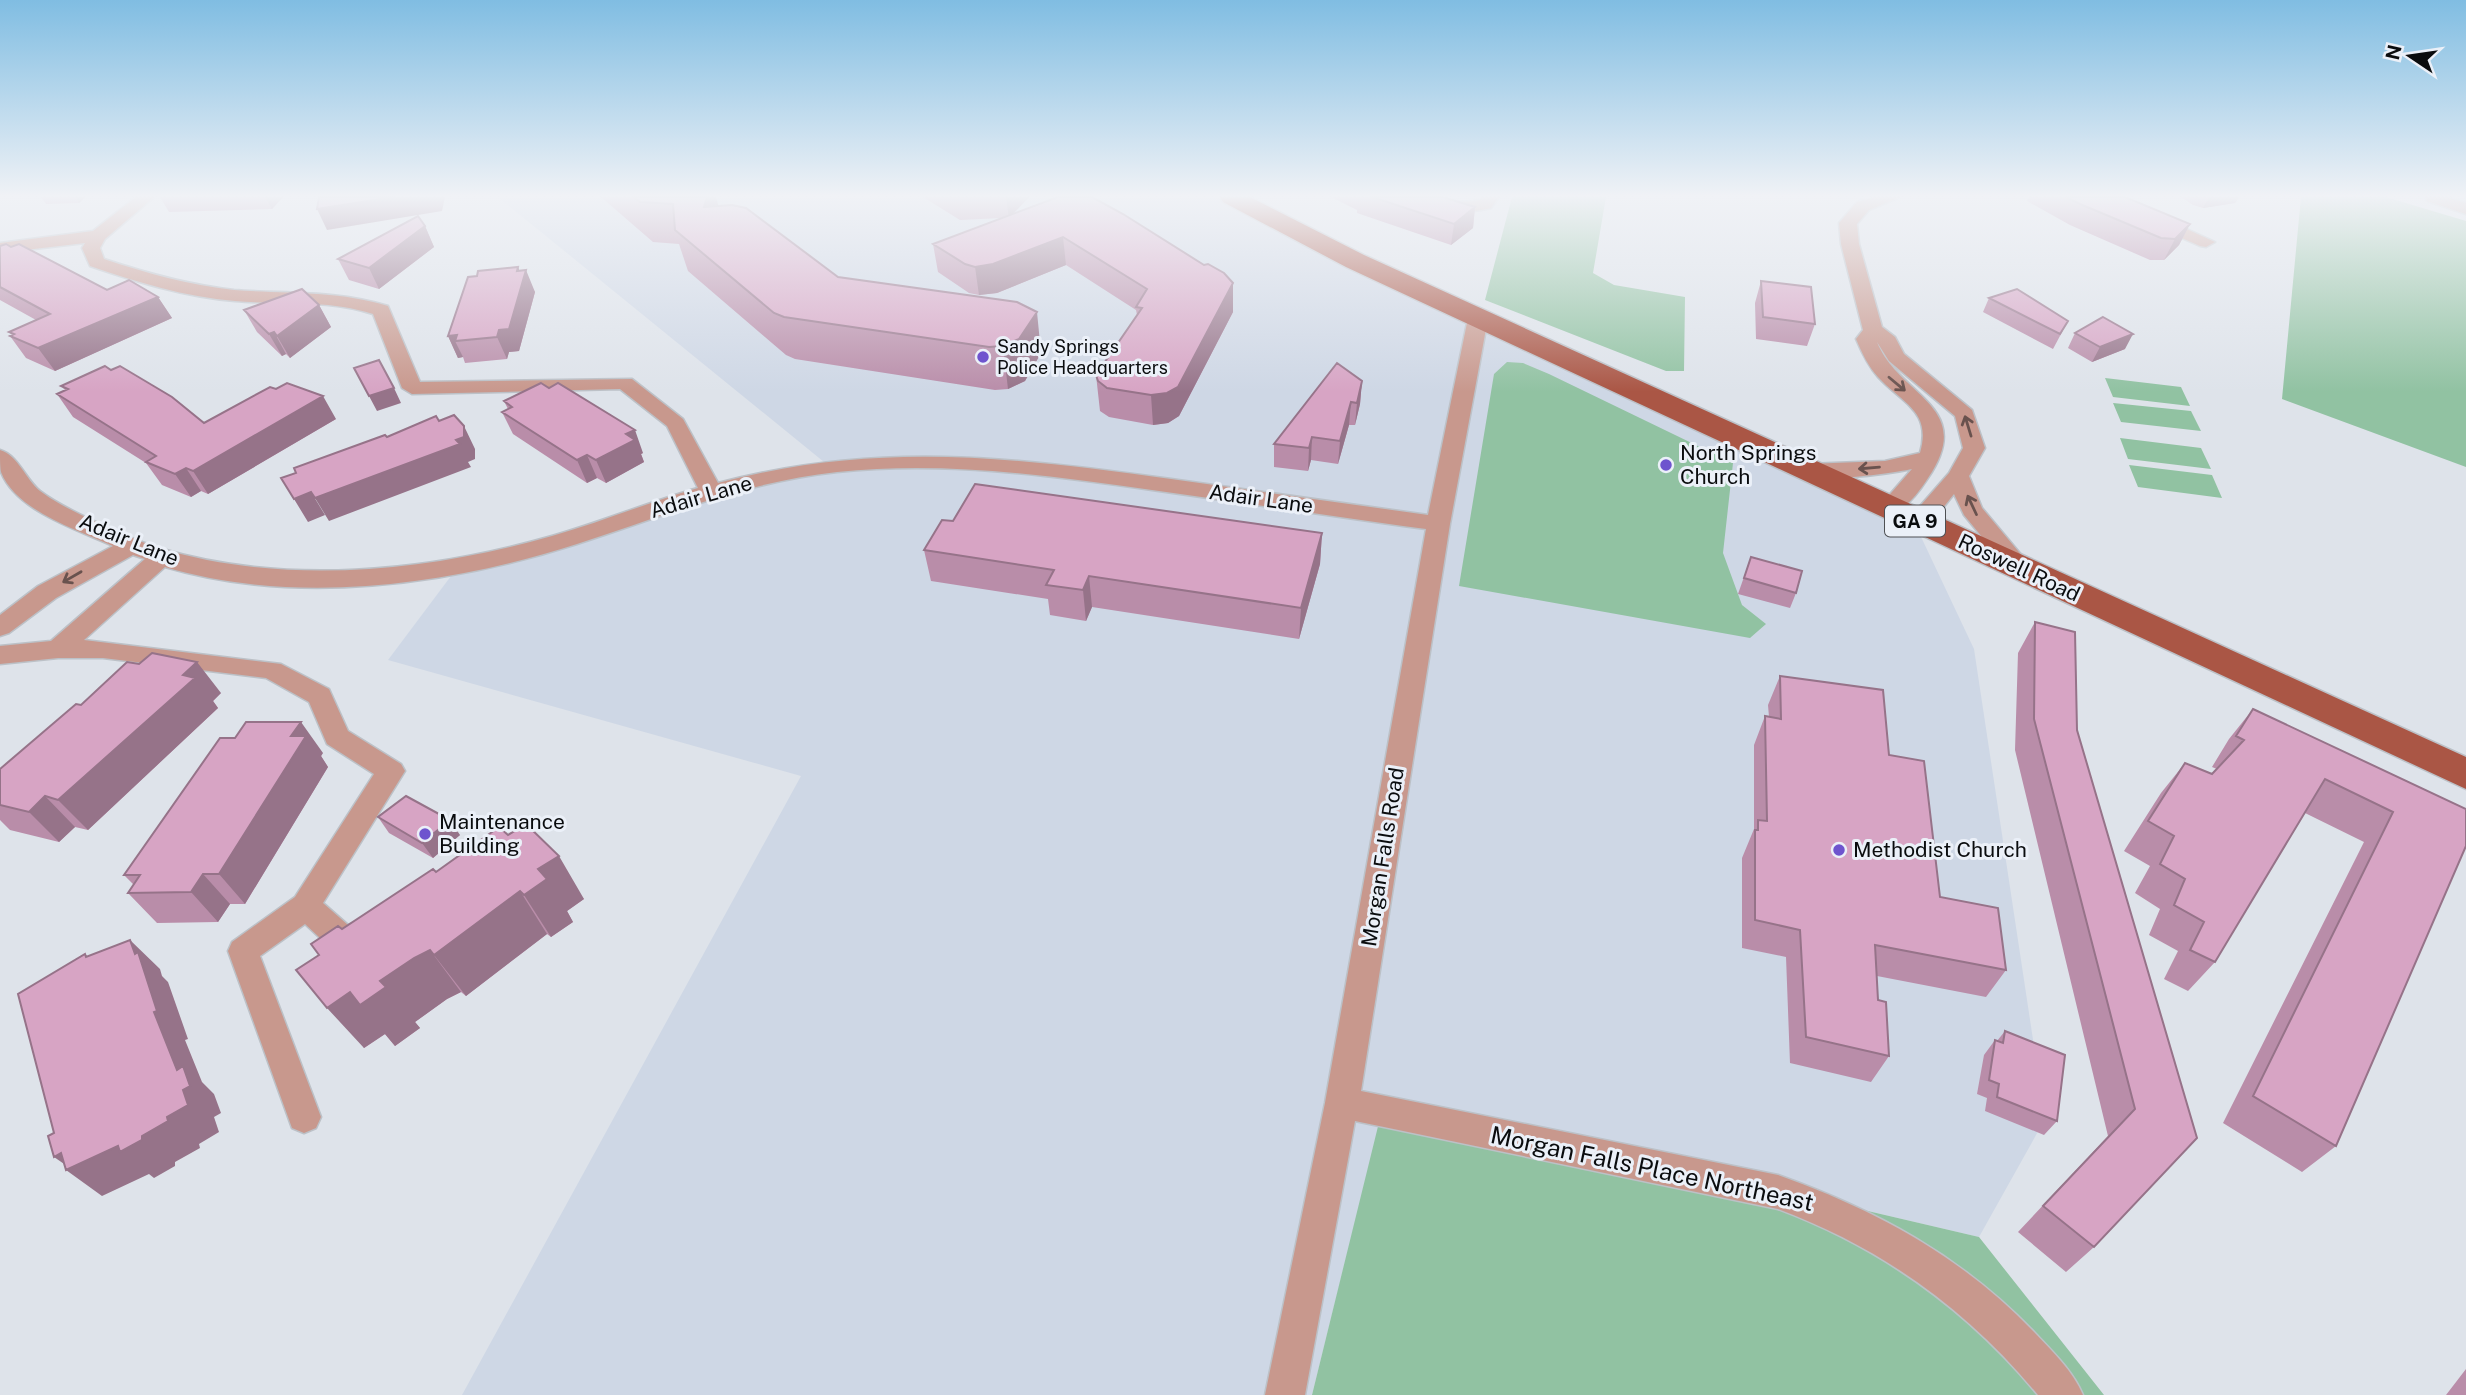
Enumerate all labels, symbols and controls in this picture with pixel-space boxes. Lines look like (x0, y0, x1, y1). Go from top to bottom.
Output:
north arrow (2375, 21, 2445, 91)
text: N (2381, 42, 2406, 62)
place label: Sandy Springs Police Headquarters (997, 336, 1168, 378)
marker: Sandy Springs Police Headquarters (975, 349, 991, 365)
one-way arrow (1887, 377, 1905, 392)
one-way arrow (1960, 415, 1973, 437)
place label: North Springs Church (1680, 440, 1816, 489)
marker: North Springs Church (1658, 457, 1674, 473)
one-way arrow (1858, 462, 1881, 475)
street label: Adair Lane (647, 470, 755, 523)
street label: Adair Lane (1207, 479, 1315, 518)
one-way arrow (1965, 495, 1978, 516)
road number: GA 9 (1885, 506, 1945, 536)
street label: Adair Lane (76, 508, 182, 571)
street label: Roswell Road (1954, 528, 2084, 607)
one-way arrow (63, 570, 83, 584)
street label: Morgan Falls Road (1356, 766, 1409, 948)
place label: Maintenance Building (439, 809, 565, 858)
marker: Maintenance Building (417, 826, 433, 842)
place label: Methodist Church (1853, 837, 2027, 862)
marker: Methodist Church (1831, 842, 1847, 858)
street label: Morgan Falls Place Northeast (1488, 1120, 1816, 1216)

